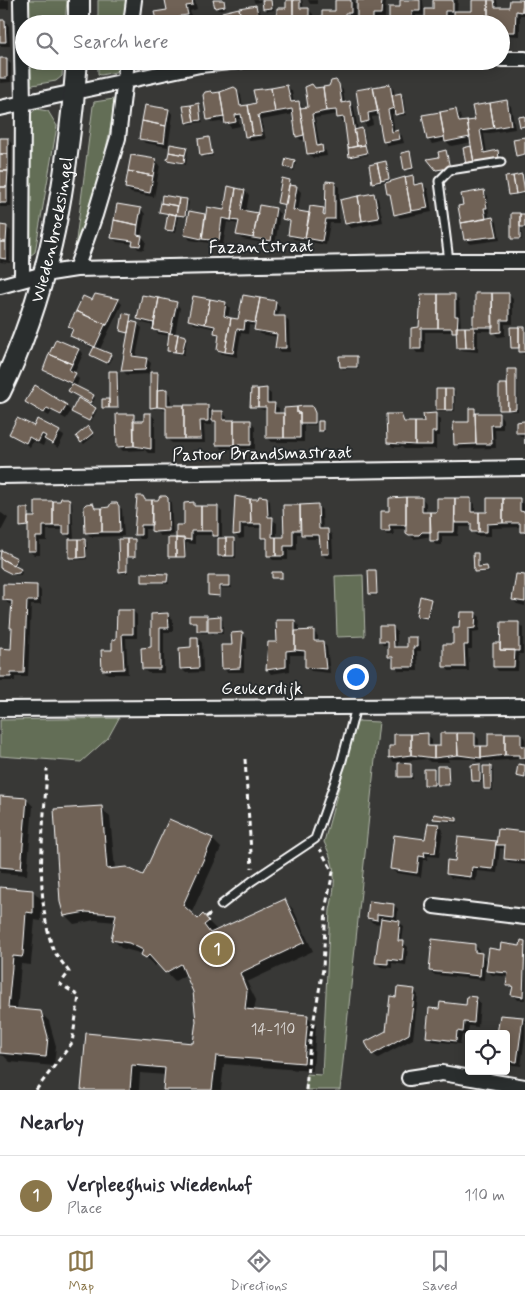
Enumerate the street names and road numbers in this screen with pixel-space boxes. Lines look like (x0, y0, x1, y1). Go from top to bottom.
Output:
street label: Wiedenbroeksingel (25, 156, 80, 306)
street label: Fazantstraat (208, 234, 314, 260)
street label: Pastoor Brandsmastraat (172, 440, 352, 468)
street label: Geukerdijk (221, 677, 303, 701)

